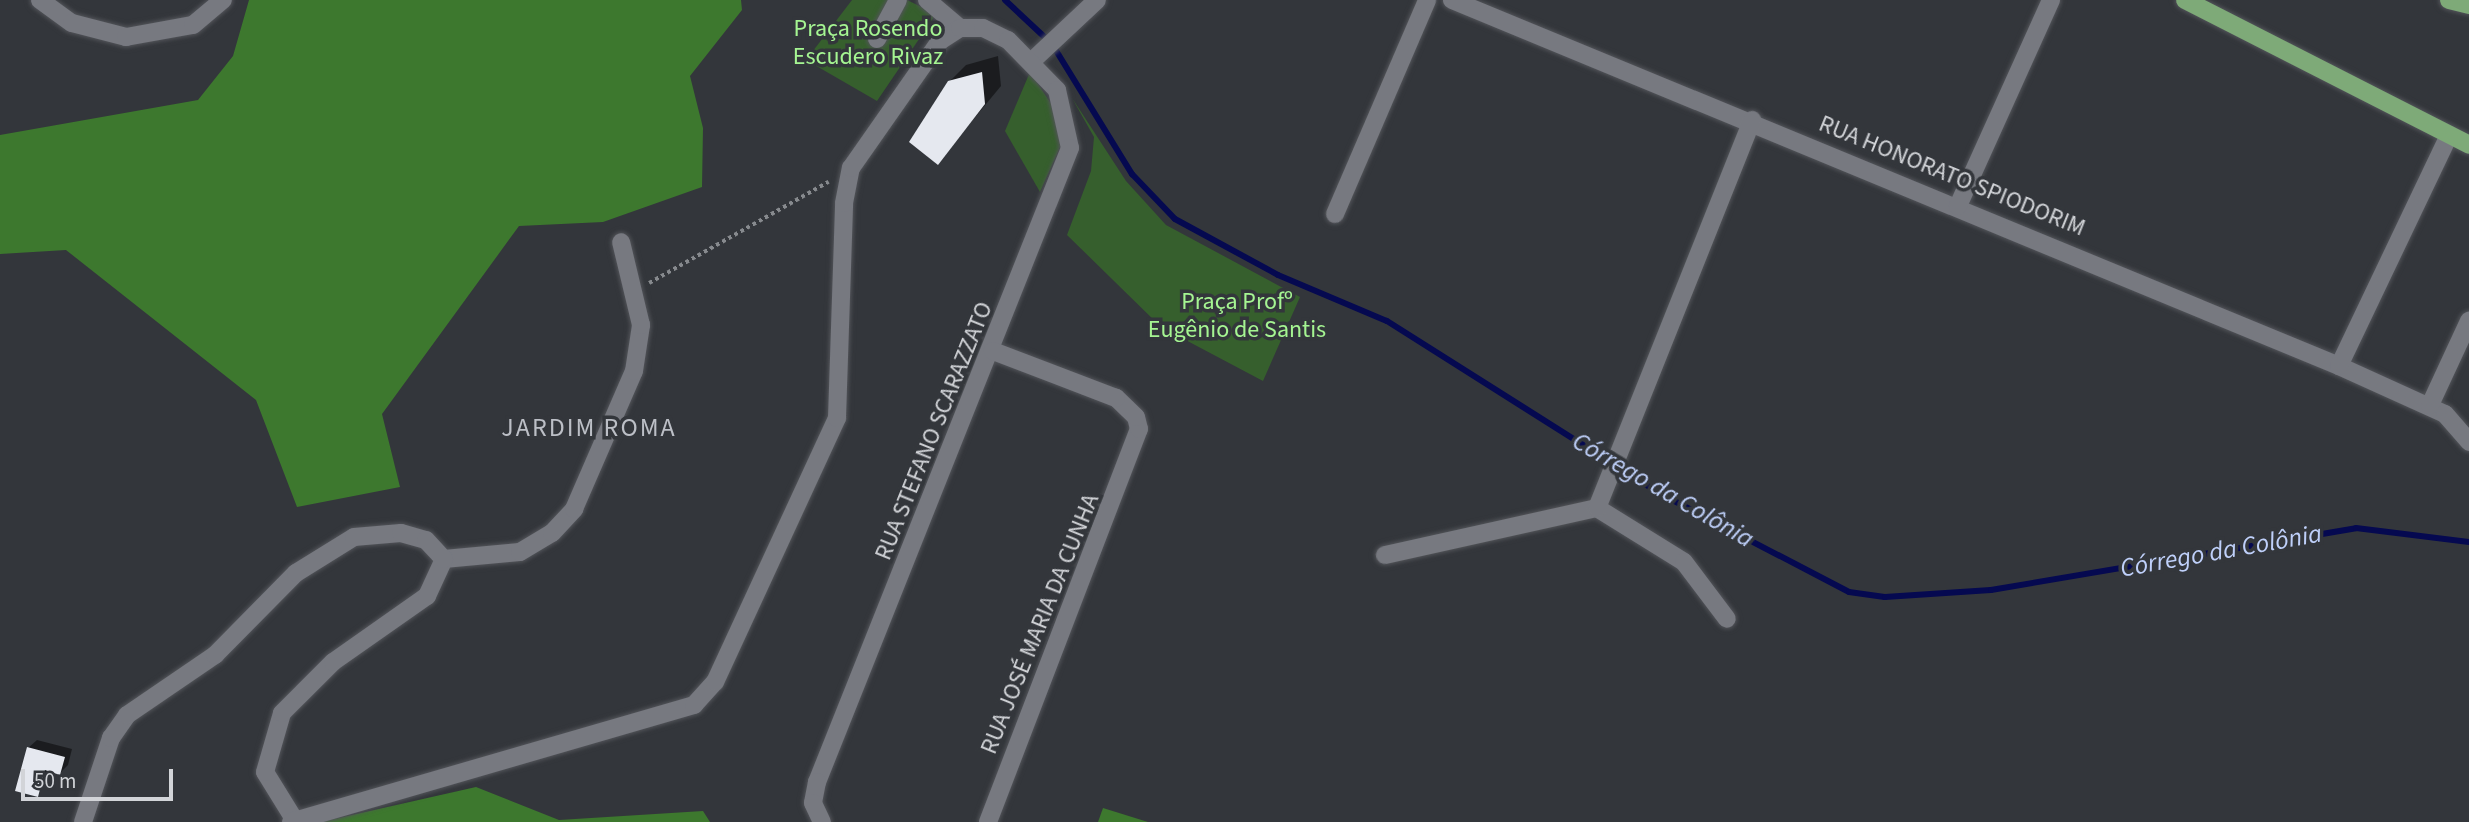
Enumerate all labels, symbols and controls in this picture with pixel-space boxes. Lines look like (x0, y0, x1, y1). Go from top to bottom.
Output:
park label: Praça Rosendo Escudero Rivaz (793, 15, 943, 71)
street label: RUA HONORATO SPIODORIM (1815, 109, 2089, 243)
park label: Praça Profº Eugênio de Santis (1148, 288, 1326, 344)
street label: RUA STEFANO SCARAZZATO (869, 298, 999, 564)
district label: JARDIM ROMA (503, 412, 675, 444)
water label: Córrego da Colônia (1567, 425, 1759, 555)
street label: RUA JOSÉ MARIA DA CUNHA (975, 490, 1105, 758)
water label: Córrego da Colônia (2118, 518, 2324, 584)
scale bar (24, 756, 177, 800)
text: 50 m (34, 766, 76, 796)

